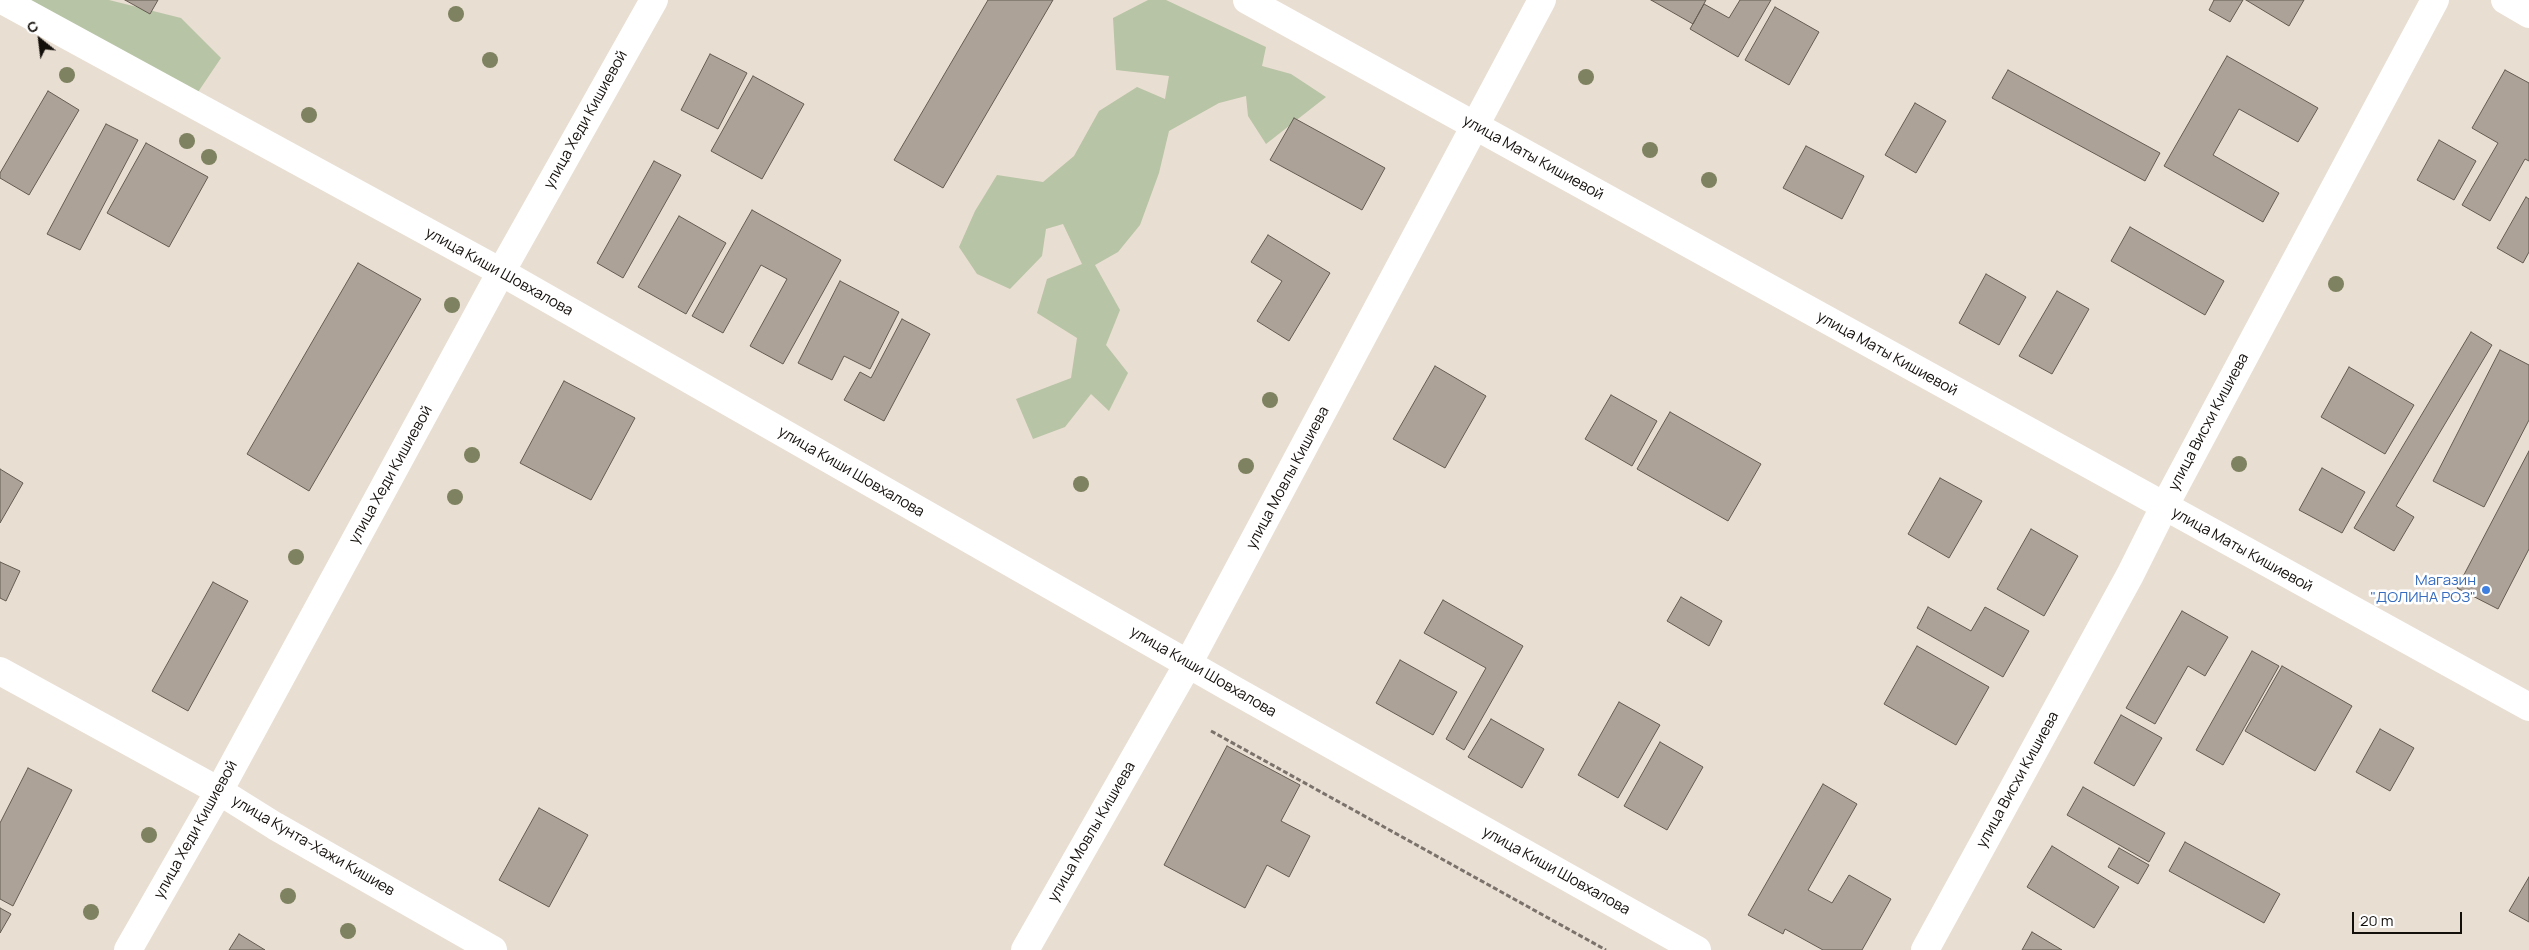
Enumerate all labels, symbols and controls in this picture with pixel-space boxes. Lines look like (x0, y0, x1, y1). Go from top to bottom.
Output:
north arrow (15, 15, 65, 65)
text: С (23, 16, 42, 37)
street label: улица Хеди Кишиевой (540, 48, 632, 192)
street label: улица Маты Кишиевой (1459, 112, 1607, 204)
street label: улица Киши Шовхалова (422, 224, 576, 320)
street label: улица Маты Кишиевой (1813, 308, 1961, 400)
street label: улица Висхи Кишиева (2165, 350, 2253, 494)
street label: улица Хеди Кишиевой (345, 403, 437, 547)
street label: улица Мовлы Кишиева (1243, 404, 1333, 552)
street label: улица Киши Шовхалова (775, 423, 927, 521)
street label: улица Маты Кишиевой (2168, 504, 2316, 596)
place label: Магазин "ДОЛИНА РОЗ" (2370, 572, 2476, 607)
marker: Магазин "ДОЛИНА РОЗ" (2480, 584, 2492, 596)
street label: улица Киши Шовхалова (1127, 623, 1279, 721)
street label: улица Висхи Кишиева (1973, 709, 2063, 851)
street label: улица Хеди Кишиевой (150, 758, 242, 902)
street label: улица Мовлы Кишиева (1044, 759, 1140, 905)
street label: улица Кунта-Хажи Кишиев (228, 792, 398, 900)
street label: улица Киши Шовхалова (1479, 823, 1633, 919)
scale bar (2354, 902, 2464, 934)
text: 20 m (2360, 910, 2393, 931)

